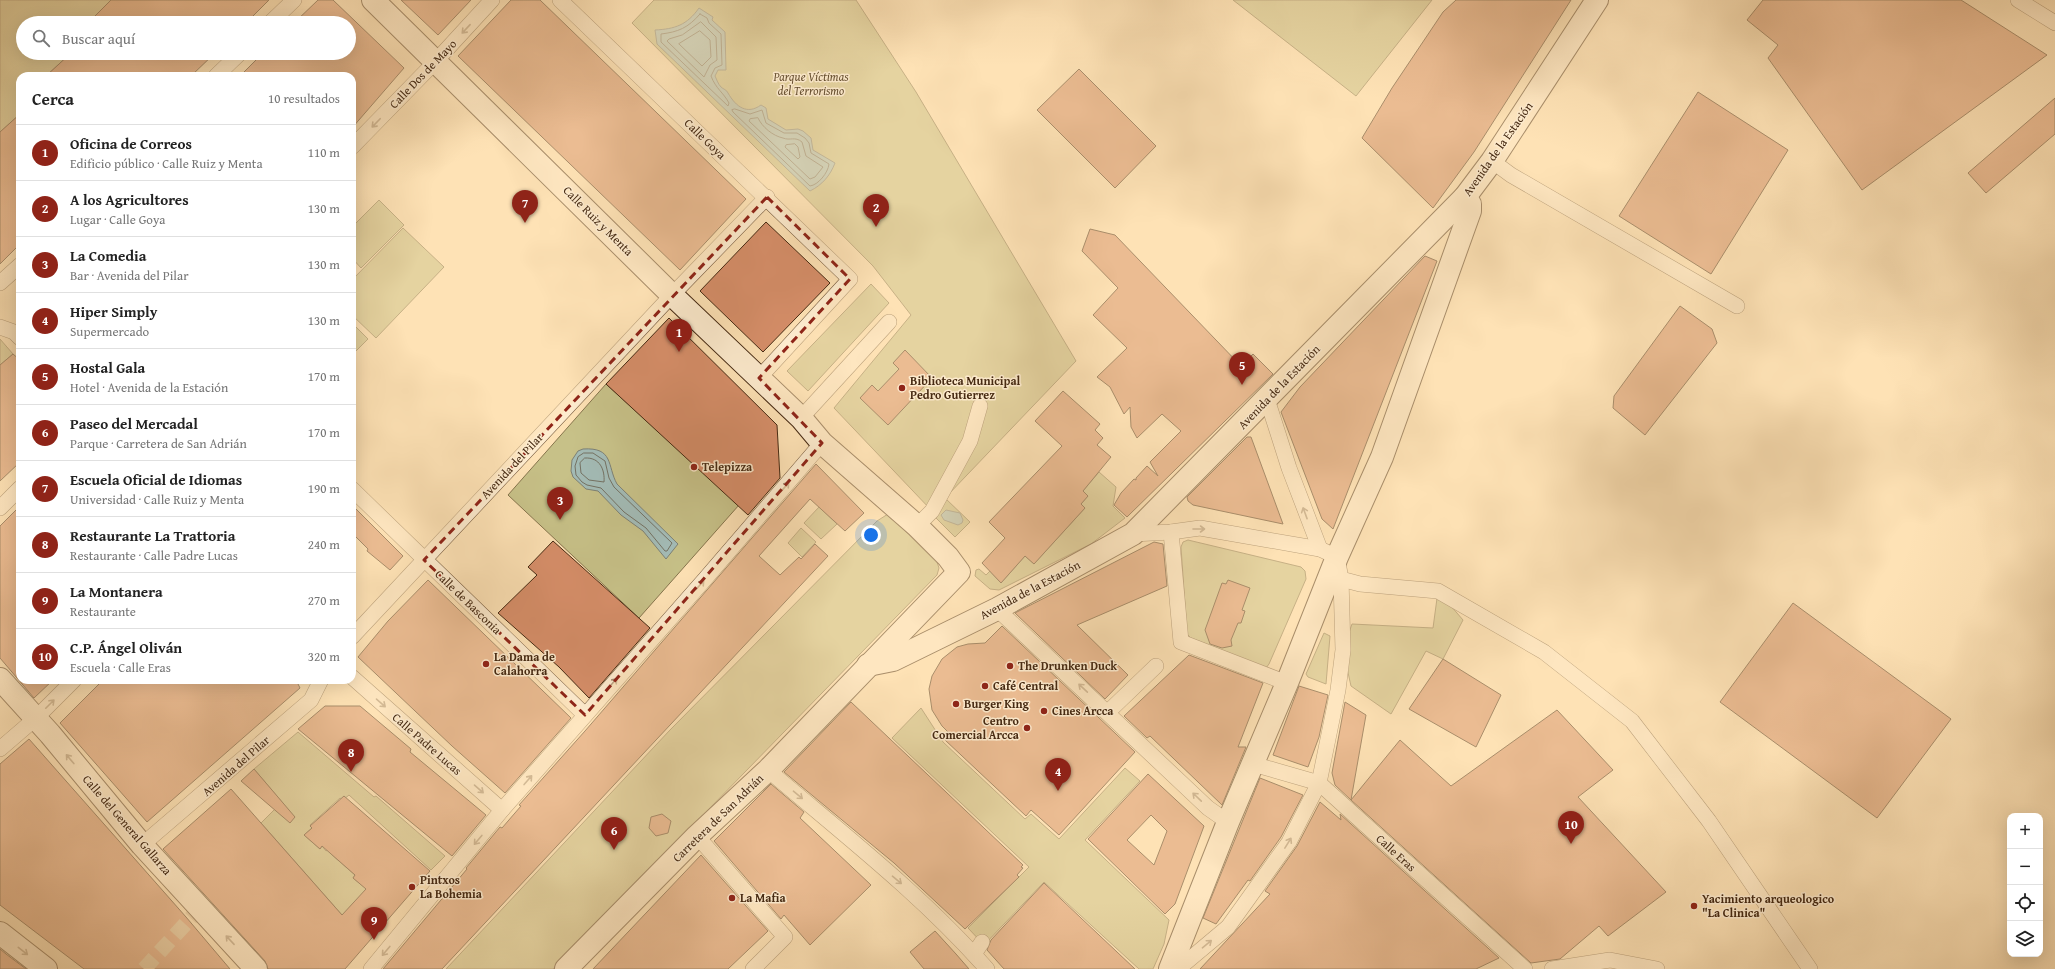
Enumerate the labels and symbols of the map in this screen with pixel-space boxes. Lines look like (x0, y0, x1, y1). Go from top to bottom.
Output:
one-way arrow (461, 24, 470, 34)
street label: Calle Dos de Mayo (385, 35, 460, 112)
park label: Parque Víctimas del Terrorismo (772, 68, 849, 99)
street label: Avenida de la Estación (1459, 98, 1537, 199)
street label: Calle Goya (681, 115, 730, 163)
one-way arrow (371, 118, 381, 128)
street label: Calle Ruiz y Menta (560, 182, 637, 260)
pin: 7 (512, 190, 538, 223)
pin: 2 (863, 194, 889, 227)
pin: 1 (666, 319, 692, 352)
street label: Avenida de la Estación (1234, 340, 1324, 433)
pin: 5 (1229, 352, 1255, 385)
place label: Biblioteca Municipal Pedro Gutierrez (910, 372, 1021, 403)
marker: Biblioteca Municipal Pedro Gutierrez (897, 383, 907, 393)
street label: Avenida del Pilar (477, 429, 547, 502)
place label: Telepizza (702, 458, 753, 475)
marker: Telepizza (689, 462, 699, 472)
one-way arrow (780, 481, 789, 492)
pin: 3 (547, 487, 573, 520)
one-way arrow (1301, 507, 1309, 519)
your location (861, 525, 881, 545)
one-way arrow (1192, 525, 1205, 533)
street label: Avenida de la Estación (977, 556, 1083, 623)
street label: Calle de Basconia (431, 566, 506, 638)
one-way arrow (695, 581, 704, 591)
place label: La Dama de Calahorra (494, 648, 555, 679)
place label: The Drunken Duck (1018, 657, 1117, 674)
marker: La Dama de Calahorra (481, 659, 491, 669)
marker: The Drunken Duck (1005, 661, 1015, 671)
one-way arrow (609, 677, 618, 688)
place label: Café Central (993, 677, 1059, 694)
marker: Café Central (980, 681, 990, 691)
one-way arrow (1078, 683, 1088, 693)
place label: Burger King (964, 695, 1030, 712)
one-way arrow (376, 698, 386, 708)
one-way arrow (45, 699, 55, 709)
marker: Burger King (951, 699, 961, 709)
place label: Cines Arcca (1052, 702, 1114, 719)
marker: Cines Arcca (1039, 706, 1049, 716)
street label: Calle Padre Lucas (389, 709, 466, 779)
place label: Centro Comercial Arcca (932, 712, 1020, 743)
marker: Centro Comercial Arcca (1022, 723, 1032, 733)
street label: Avenida del Pilar (198, 731, 273, 800)
pin: 8 (338, 739, 364, 772)
one-way arrow (66, 753, 75, 764)
pin: 4 (1045, 758, 1071, 791)
street label: Carretera de San Adrián (668, 769, 767, 866)
street label: Calle del General Gallarza (79, 771, 176, 879)
one-way arrow (523, 776, 532, 786)
one-way arrow (473, 784, 483, 793)
one-way arrow (793, 791, 803, 800)
one-way arrow (1192, 793, 1202, 802)
pin: 10 (1558, 811, 1584, 844)
pin: 6 (601, 817, 627, 850)
street label: Calle Eras (1373, 830, 1420, 875)
one-way arrow (473, 835, 482, 845)
one-way arrow (1284, 838, 1292, 849)
place label: Pintxos La Bohemia (420, 871, 483, 902)
one-way arrow (892, 875, 902, 884)
marker: Pintxos La Bohemia (407, 882, 417, 892)
place label: La Mafia (740, 889, 786, 906)
place label: Yacimiento arqueologico "La Clinica" (1702, 890, 1835, 921)
marker: La Mafia (727, 893, 737, 903)
marker: Yacimiento arqueologico "La Clinica" (1689, 901, 1699, 911)
pin: 9 (361, 907, 387, 940)
one-way arrow (225, 935, 235, 945)
one-way arrow (1202, 939, 1213, 948)
one-way arrow (381, 946, 390, 956)
one-way arrow (18, 947, 29, 955)

